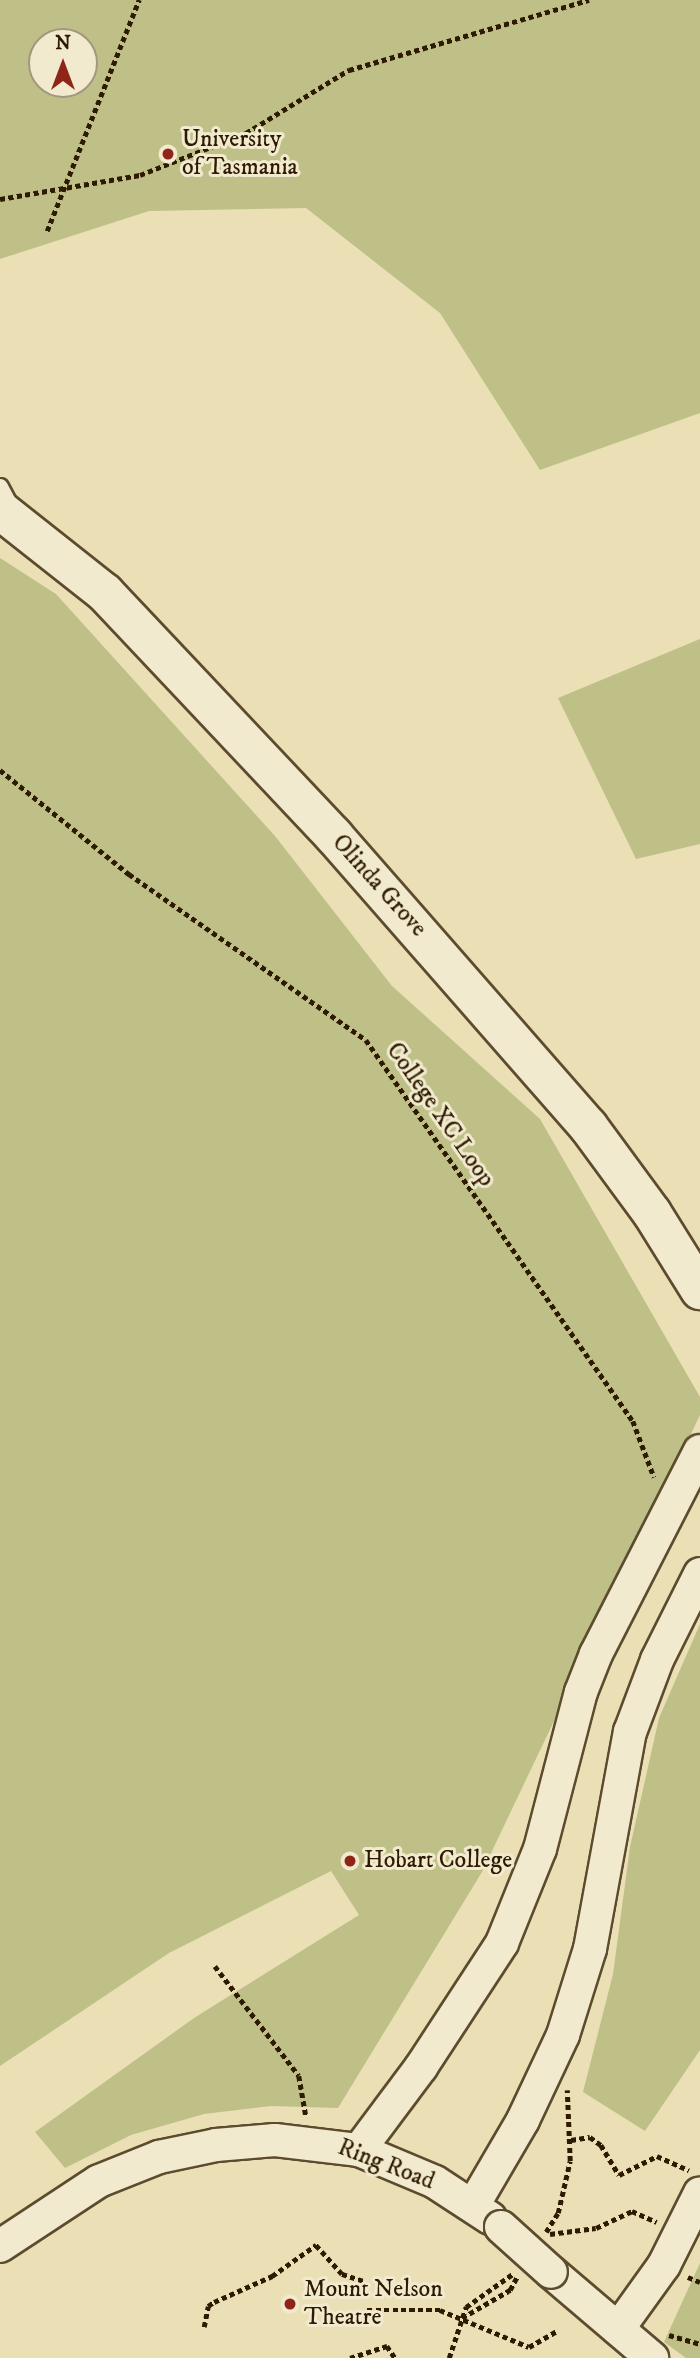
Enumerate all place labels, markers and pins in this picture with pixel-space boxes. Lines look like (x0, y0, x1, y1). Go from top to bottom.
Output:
place label: University of Tasmania (182, 126, 298, 182)
marker: University of Tasmania (160, 146, 176, 162)
place label: Hobart College (364, 1847, 512, 1875)
marker: Hobart College (342, 1853, 358, 1869)
place label: Mount Nelson Theatre (304, 2276, 443, 2332)
marker: Mount Nelson Theatre (282, 2296, 298, 2312)

